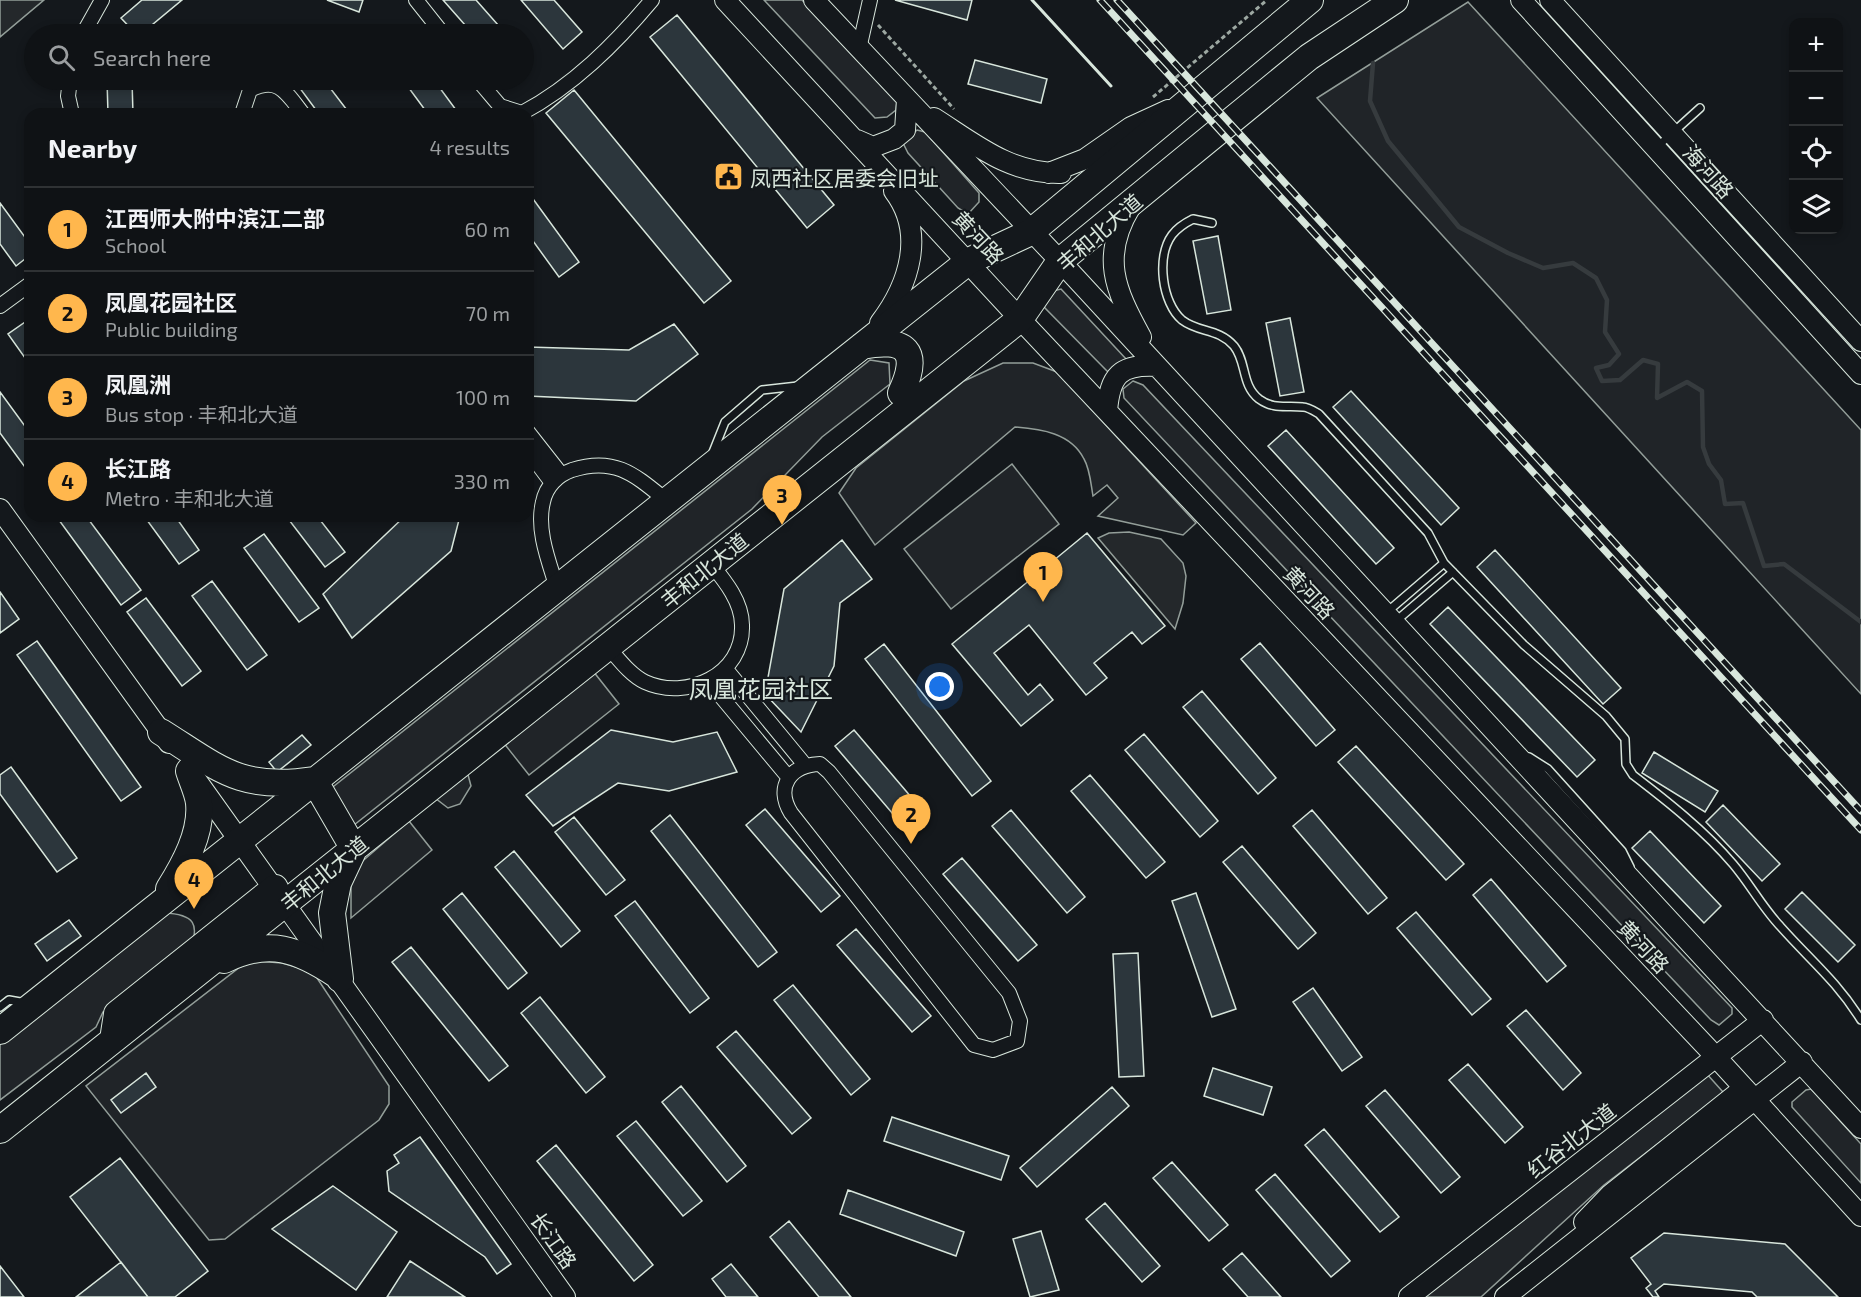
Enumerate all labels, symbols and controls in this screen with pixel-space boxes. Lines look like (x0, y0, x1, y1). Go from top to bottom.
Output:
map controls (1789, 18, 1843, 234)
button: + (1789, 18, 1843, 72)
search box (24, 24, 534, 90)
icon: search (45, 41, 78, 74)
text: Search here (93, 44, 211, 70)
button: − (1789, 72, 1843, 126)
button: locate (1789, 126, 1843, 180)
text: Nearby (48, 132, 137, 163)
text: 4 results (430, 135, 510, 159)
street label: 海河路 (1679, 139, 1739, 203)
public building icon: 凤西社区居委会旧址 (713, 161, 745, 193)
place label: 凤西社区居委会旧址 (750, 165, 939, 190)
button: layers (1789, 180, 1843, 234)
street label: 丰和北大道 (1051, 188, 1147, 276)
text: 江西师大附中滨江二部 (105, 205, 325, 231)
street label: 黄河路 (948, 205, 1010, 269)
text: 1 (63, 217, 72, 241)
text: 60 m (465, 217, 510, 241)
text: School (105, 233, 166, 257)
text: 凤凰花园社区 (105, 289, 237, 315)
text: 2 (62, 301, 73, 325)
text: 70 m (466, 301, 510, 325)
text: Public building (105, 317, 238, 341)
text: 凤凰洲 (105, 371, 171, 397)
text: 3 (62, 385, 73, 409)
text: 100 m (456, 385, 510, 409)
text: Bus stop · 丰和北大道 (105, 402, 298, 426)
text: 长江路 (105, 455, 171, 481)
text: 4 (61, 469, 74, 493)
text: 330 m (454, 469, 510, 493)
pin: 3 (762, 476, 802, 525)
text: Metro · 丰和北大道 (105, 486, 274, 510)
street label: 丰和北大道 (655, 527, 753, 613)
pin: 1 (1024, 552, 1062, 602)
street label: 黄河路 (1279, 560, 1341, 624)
your location (925, 672, 954, 701)
district label: 凤凰花园社区 (689, 674, 833, 703)
pin: 2 (892, 794, 930, 844)
street label: 丰和北大道 (275, 830, 373, 916)
pin: 4 (174, 860, 214, 909)
street label: 黄河路 (1613, 914, 1675, 978)
street label: 红谷北大道 (1522, 1098, 1620, 1182)
street label: 长江路 (526, 1207, 582, 1273)

